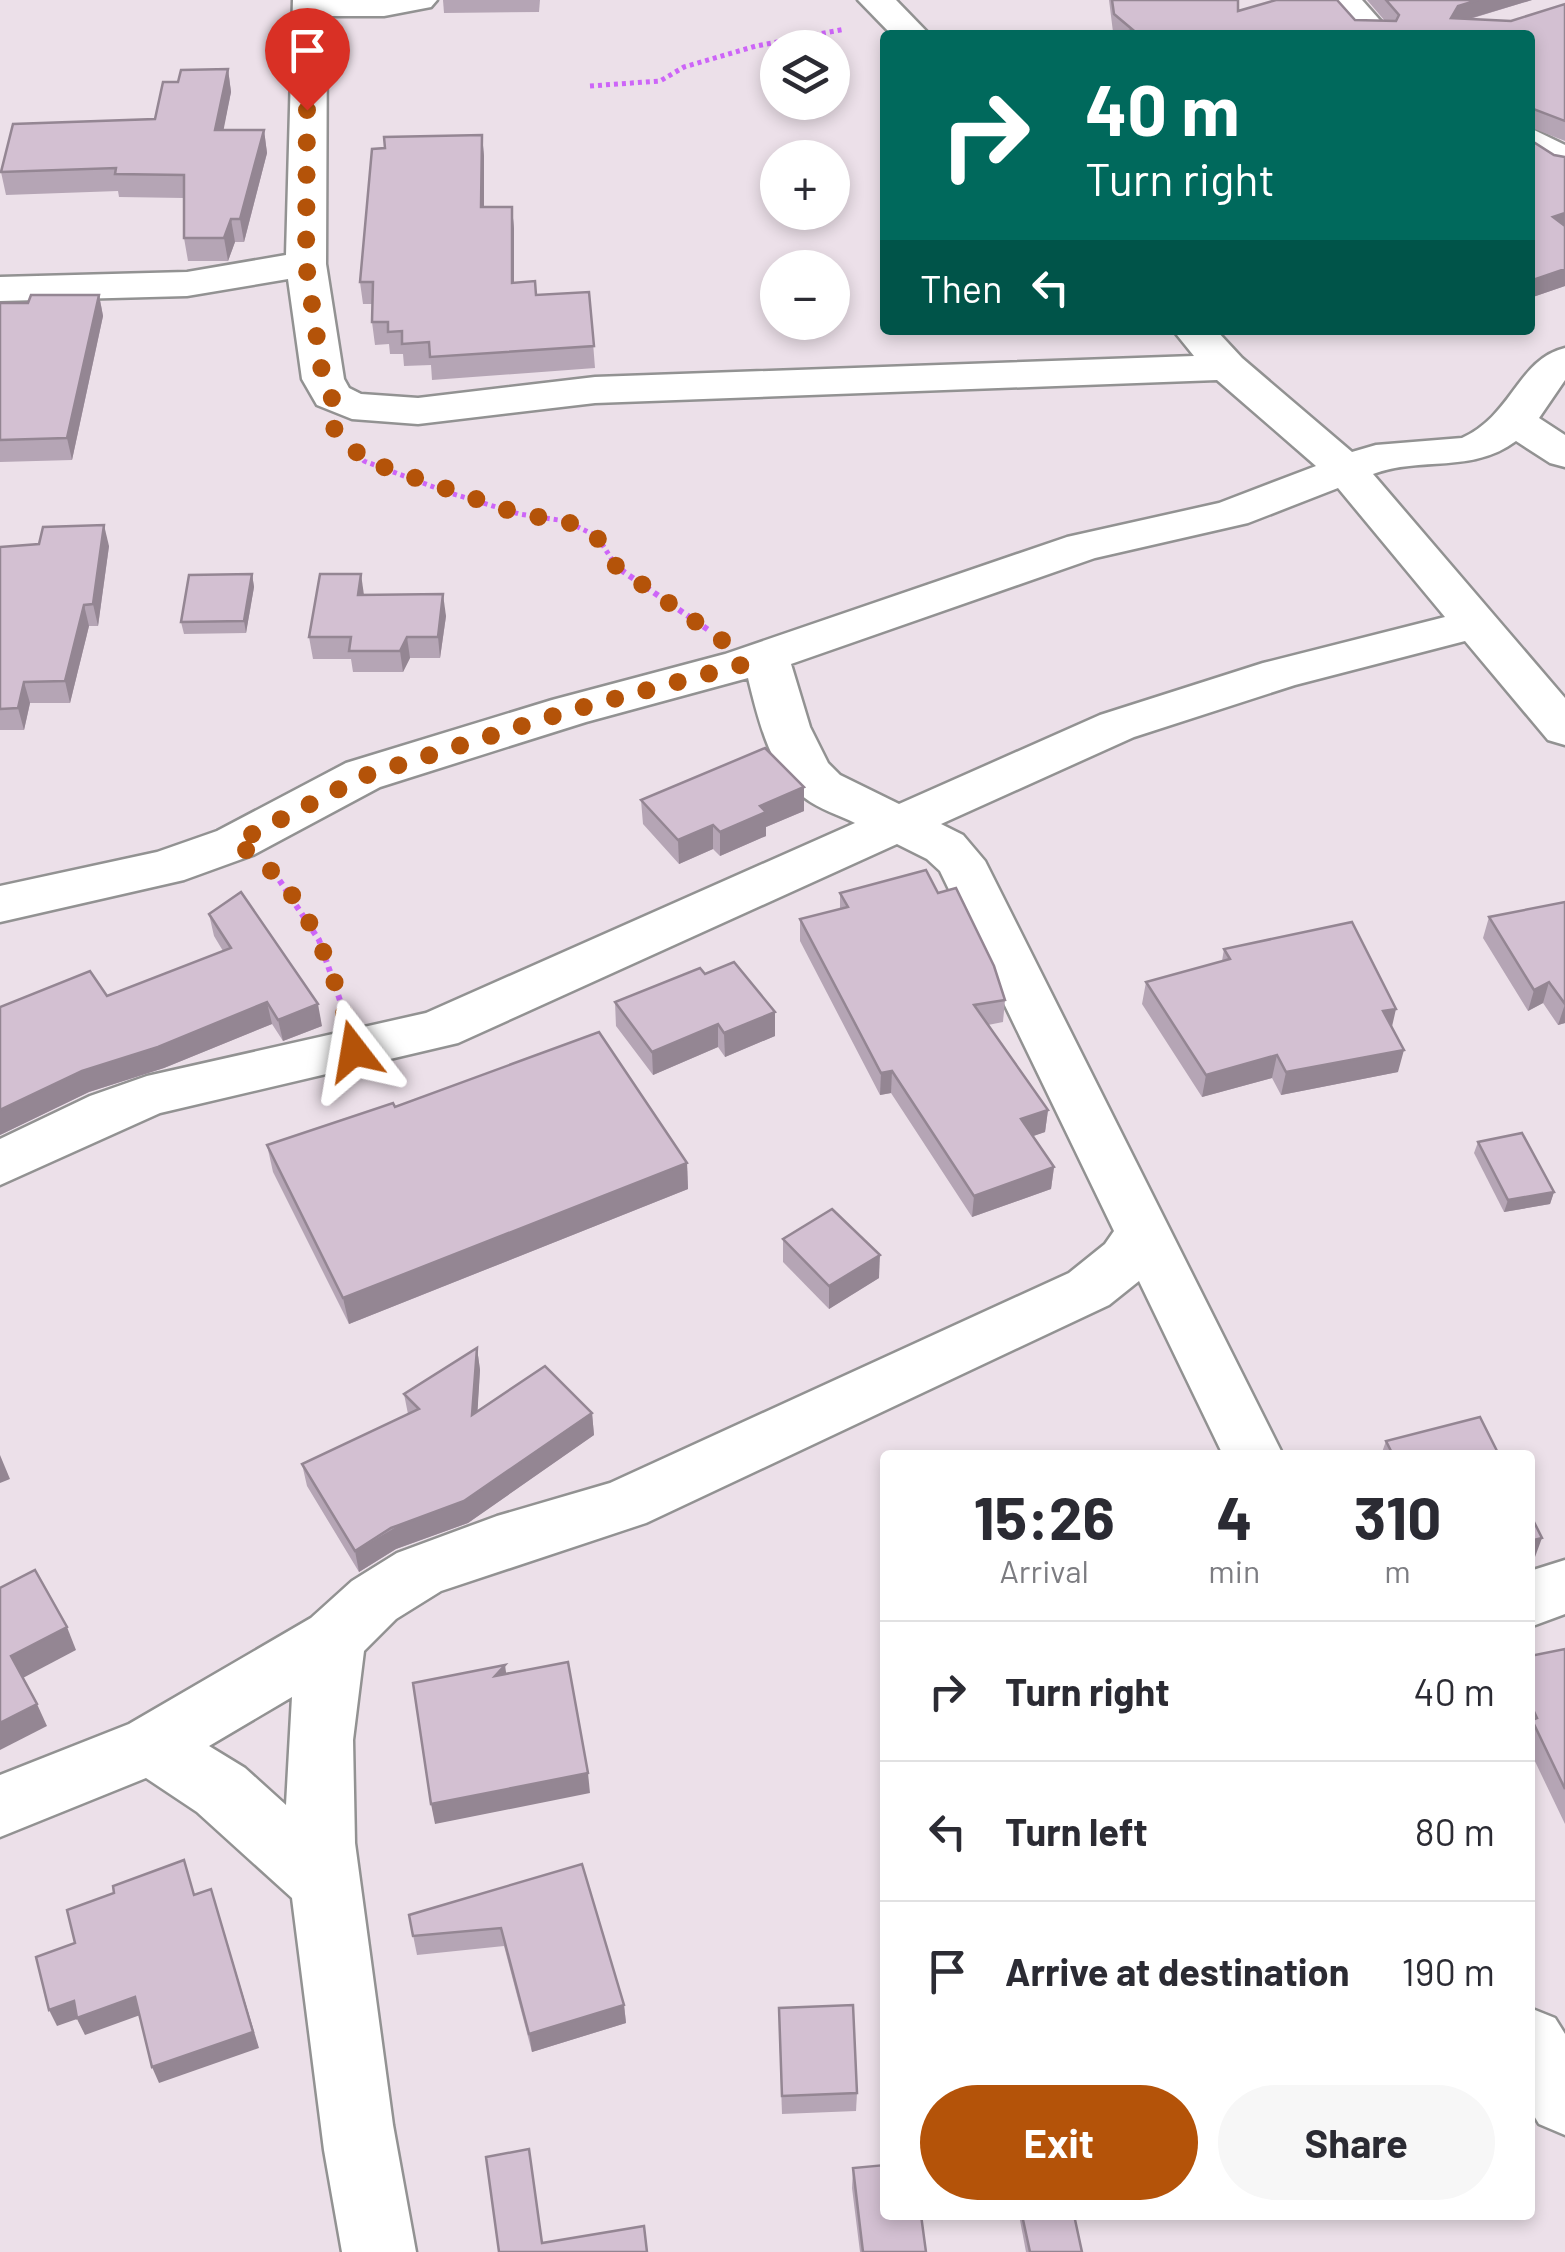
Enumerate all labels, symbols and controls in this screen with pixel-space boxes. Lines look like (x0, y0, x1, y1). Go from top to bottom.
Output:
pin (265, 8, 350, 111)
icon: arrive (280, 23, 335, 78)
map controls (760, 30, 850, 340)
button: layers (760, 30, 850, 120)
text: 40 m (1085, 66, 1240, 150)
icon: right (920, 70, 1050, 200)
button: + (760, 140, 850, 230)
text: Turn right (1085, 151, 1275, 205)
button: − (760, 250, 850, 340)
icon: left (1023, 260, 1078, 315)
text: Then (920, 265, 1003, 311)
position arrow (302, 999, 406, 1103)
text: 15:26 (974, 1480, 1115, 1552)
text: 4 (1216, 1480, 1252, 1552)
text: 310 (1354, 1480, 1441, 1552)
text: Arrival (999, 1551, 1089, 1589)
text: min (1208, 1551, 1260, 1589)
text: m (1384, 1551, 1411, 1589)
icon: right (920, 1664, 975, 1719)
text: Turn right (1005, 1668, 1170, 1714)
text: 40 m (1414, 1668, 1495, 1714)
icon: left (920, 1804, 975, 1859)
text: Turn left (1005, 1808, 1148, 1854)
text: 80 m (1415, 1808, 1495, 1854)
icon: arrive (920, 1944, 975, 1999)
text: Arrive at destination (1005, 1948, 1350, 1994)
text: 190 m (1401, 1948, 1495, 1994)
button: Exit (920, 2085, 1198, 2200)
button: Share (1218, 2085, 1495, 2200)

